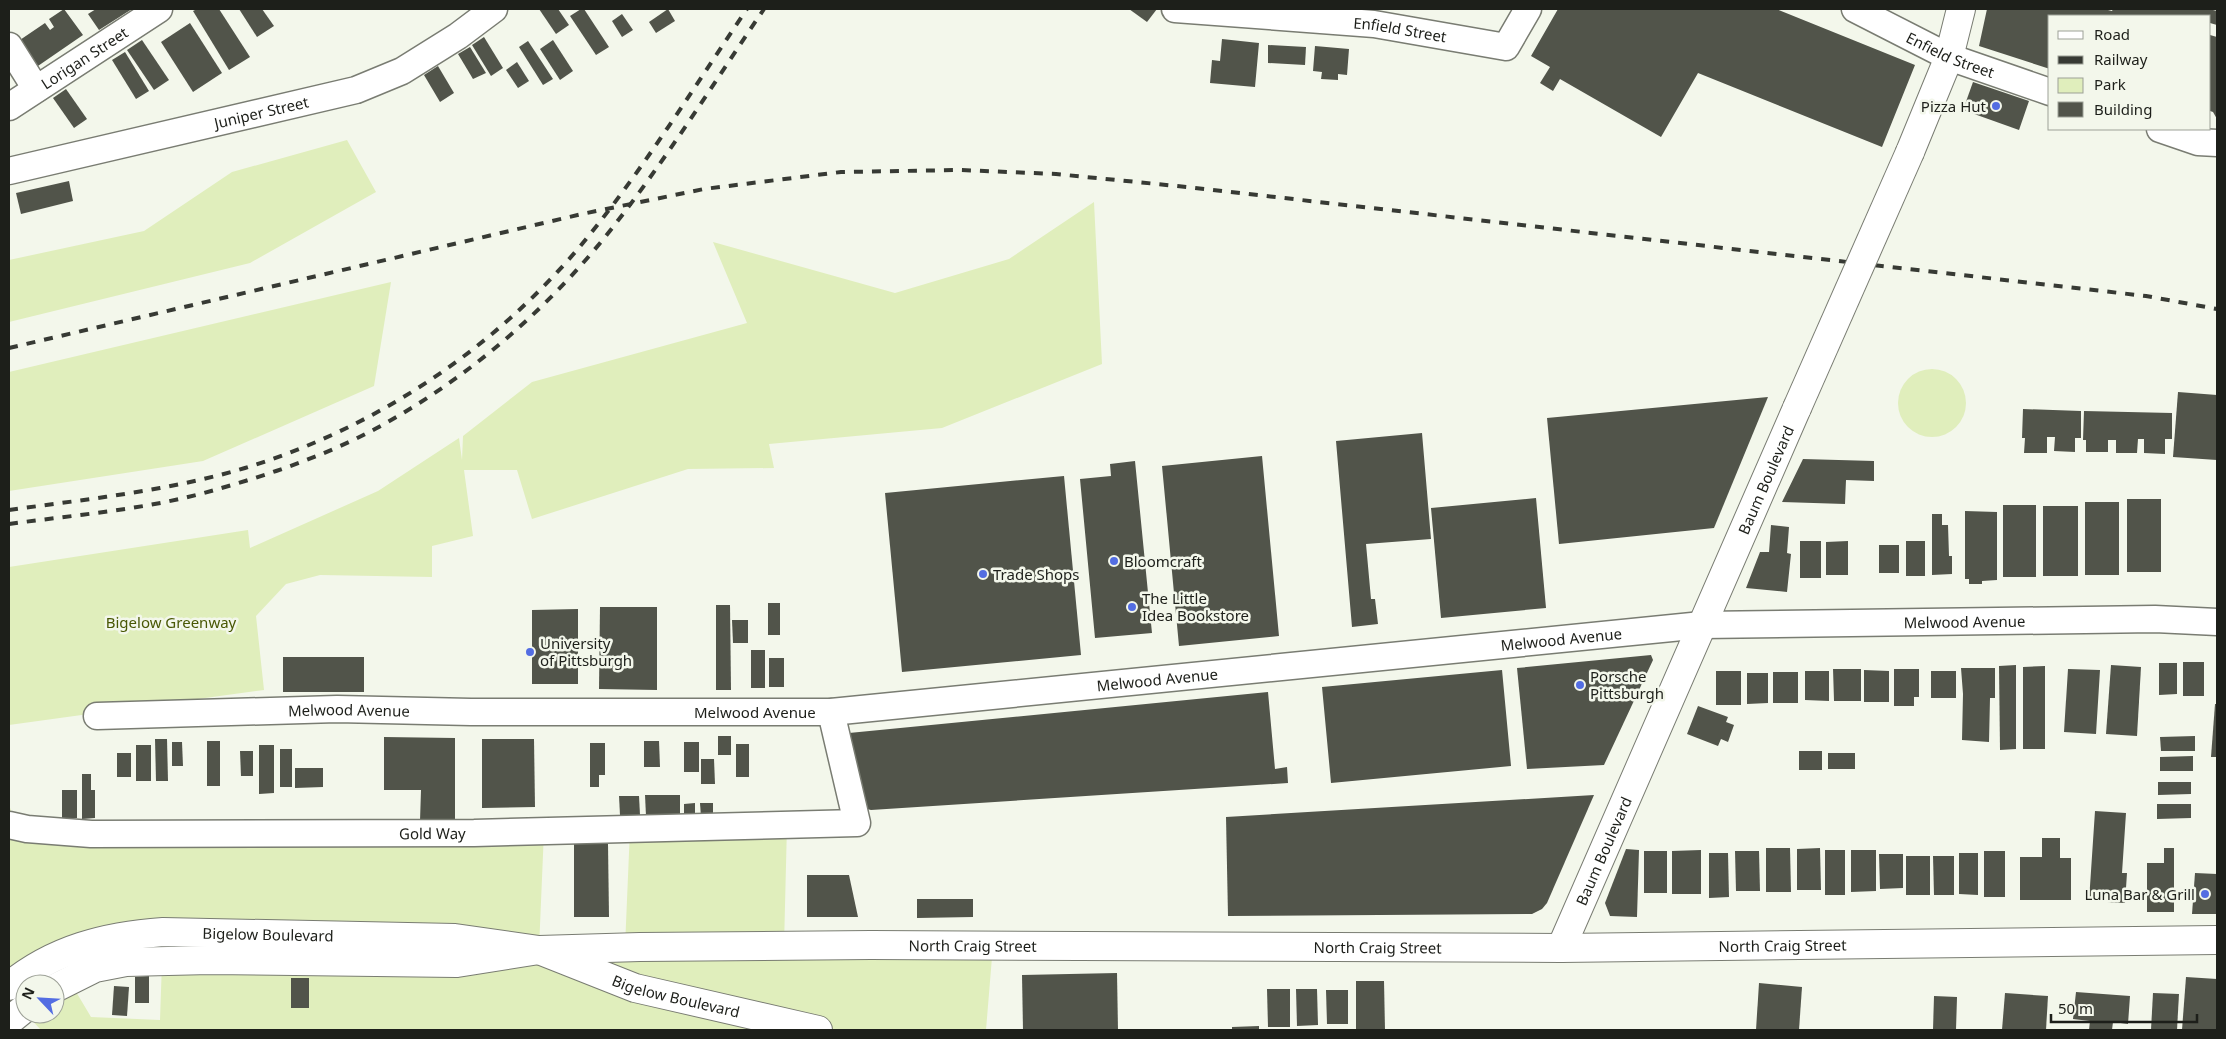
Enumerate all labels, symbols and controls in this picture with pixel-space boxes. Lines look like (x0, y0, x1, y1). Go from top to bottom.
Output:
street label: Enfield Street (1353, 12, 1449, 47)
legend (2048, 15, 2211, 130)
street label: Lorigan Street (37, 22, 132, 93)
text: Road (2094, 24, 2130, 44)
street label: Enfield Street (1903, 27, 1998, 82)
text: Railway (2094, 49, 2148, 69)
text: Park (2094, 74, 2126, 94)
street label: Juniper Street (210, 91, 311, 133)
place label: Pizza Hut (1921, 96, 1987, 116)
text: Building (2094, 99, 2152, 119)
marker: Pizza Hut (1990, 100, 2002, 112)
street label: Baum Boulevard (1733, 422, 1798, 537)
place label: Bloomcraft (1124, 551, 1202, 571)
marker: Bloomcraft (1108, 555, 1120, 567)
place label: Trade Shops (993, 564, 1079, 584)
marker: Trade Shops (977, 568, 989, 580)
place label: The Little Idea Bookstore (1142, 588, 1249, 625)
marker: The Little Idea Bookstore (1126, 601, 1138, 613)
street label: Melwood Avenue (1903, 611, 2026, 632)
park label: Bigelow Greenway (106, 612, 237, 632)
street label: Melwood Avenue (1500, 623, 1623, 655)
place label: University of Pittsburgh (540, 633, 632, 670)
marker: University of Pittsburgh (524, 646, 536, 658)
street label: Melwood Avenue (1096, 663, 1219, 695)
place label: Porsche Pittsburgh (1590, 666, 1664, 703)
marker: Porsche Pittsburgh (1574, 679, 1586, 691)
street label: Melwood Avenue (288, 699, 410, 721)
street label: Melwood Avenue (694, 702, 816, 722)
street label: Baum Boulevard (1571, 793, 1636, 908)
street label: Gold Way (399, 823, 466, 843)
place label: Luna Bar & Grill (2084, 884, 2195, 904)
marker: Luna Bar & Grill (2199, 888, 2211, 900)
street label: Bigelow Boulevard (202, 923, 334, 946)
street label: North Craig Street (909, 935, 1037, 956)
street label: North Craig Street (1718, 935, 1847, 956)
street label: North Craig Street (1314, 937, 1442, 957)
street label: Bigelow Boulevard (609, 970, 742, 1022)
north arrow (15, 974, 65, 1024)
text: N (17, 984, 39, 1002)
scale bar (2051, 992, 2197, 1024)
text: 50 m (2058, 998, 2093, 1018)

